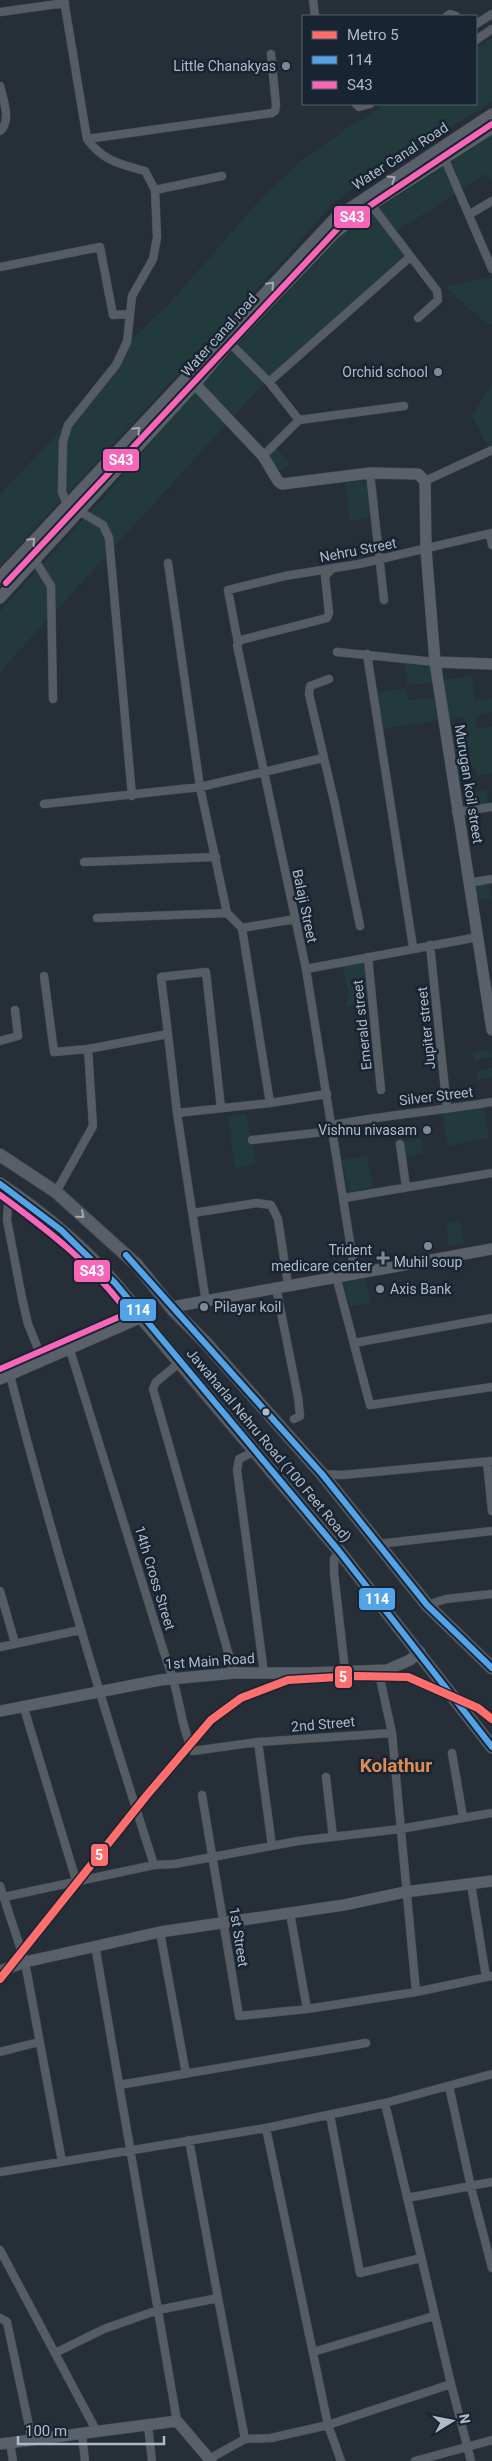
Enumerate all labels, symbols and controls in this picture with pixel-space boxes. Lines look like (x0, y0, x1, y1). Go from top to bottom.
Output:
legend (302, 15, 477, 105)
text: Metro 5 (347, 26, 399, 44)
text: 114 (347, 51, 373, 69)
place label: Little Chanakyas (173, 58, 276, 74)
marker: Little Chanakyas (280, 60, 292, 72)
text: S43 (347, 76, 373, 94)
street label: Water Canal Road (349, 119, 451, 193)
one-way arrow (387, 176, 396, 185)
line badge: S43 (333, 205, 371, 229)
text: S43 (340, 209, 364, 225)
one-way arrow (265, 282, 274, 291)
street label: Water canal road (178, 291, 260, 379)
place label: Orchid school (342, 364, 428, 380)
marker: Orchid school (432, 366, 444, 378)
one-way arrow (131, 427, 140, 436)
line badge: S43 (102, 448, 140, 472)
text: S43 (109, 452, 133, 468)
street label: Nehru Street (318, 535, 398, 565)
one-way arrow (26, 537, 35, 546)
street label: Murugan koil street (452, 723, 486, 845)
street label: Balaji Street (289, 868, 321, 945)
street label: Emerald street (349, 979, 375, 1071)
street label: Jupiter street (414, 986, 438, 1070)
street label: Silver Street (398, 1083, 474, 1108)
place label: Vishnu nivasam (318, 1122, 417, 1138)
marker: Vishnu nivasam (421, 1124, 433, 1136)
one-way arrow (76, 1209, 85, 1218)
marker: Muhil soup (422, 1240, 434, 1252)
place label: Trident medicare center (271, 1242, 372, 1274)
marker: Trident medicare center (376, 1251, 390, 1265)
place label: Muhil soup (394, 1254, 462, 1270)
line badge: S43 (73, 1259, 111, 1283)
text: S43 (80, 1263, 104, 1279)
place label: Axis Bank (390, 1281, 452, 1297)
marker: Axis Bank (374, 1283, 386, 1295)
line badge: 114 (119, 1298, 157, 1322)
place label: Pilayar koil (214, 1299, 281, 1315)
marker: Pilayar koil (198, 1301, 210, 1313)
text: 114 (126, 1302, 150, 1318)
street label: Jawaharlal Nehru Road (100 Feet Road) (183, 1345, 355, 1546)
unlabelled marker (261, 1407, 271, 1417)
street label: 14th Cross Street (132, 1524, 179, 1632)
line badge: 114 (358, 1587, 396, 1611)
text: 114 (365, 1591, 389, 1607)
street label: 1st Main Road (165, 1650, 255, 1672)
line badge: 5 (334, 1665, 353, 1689)
text: 5 (339, 1669, 347, 1685)
street label: 2nd Street (290, 1713, 356, 1735)
district label: Kolathur (360, 1754, 432, 1777)
line badge: 5 (90, 1843, 109, 1867)
text: 5 (95, 1847, 103, 1863)
street label: 1st Street (226, 1906, 252, 1968)
north arrow (427, 2396, 477, 2446)
text: N (456, 2412, 474, 2425)
scale bar (18, 2414, 164, 2446)
text: 100 m (25, 2422, 67, 2440)

